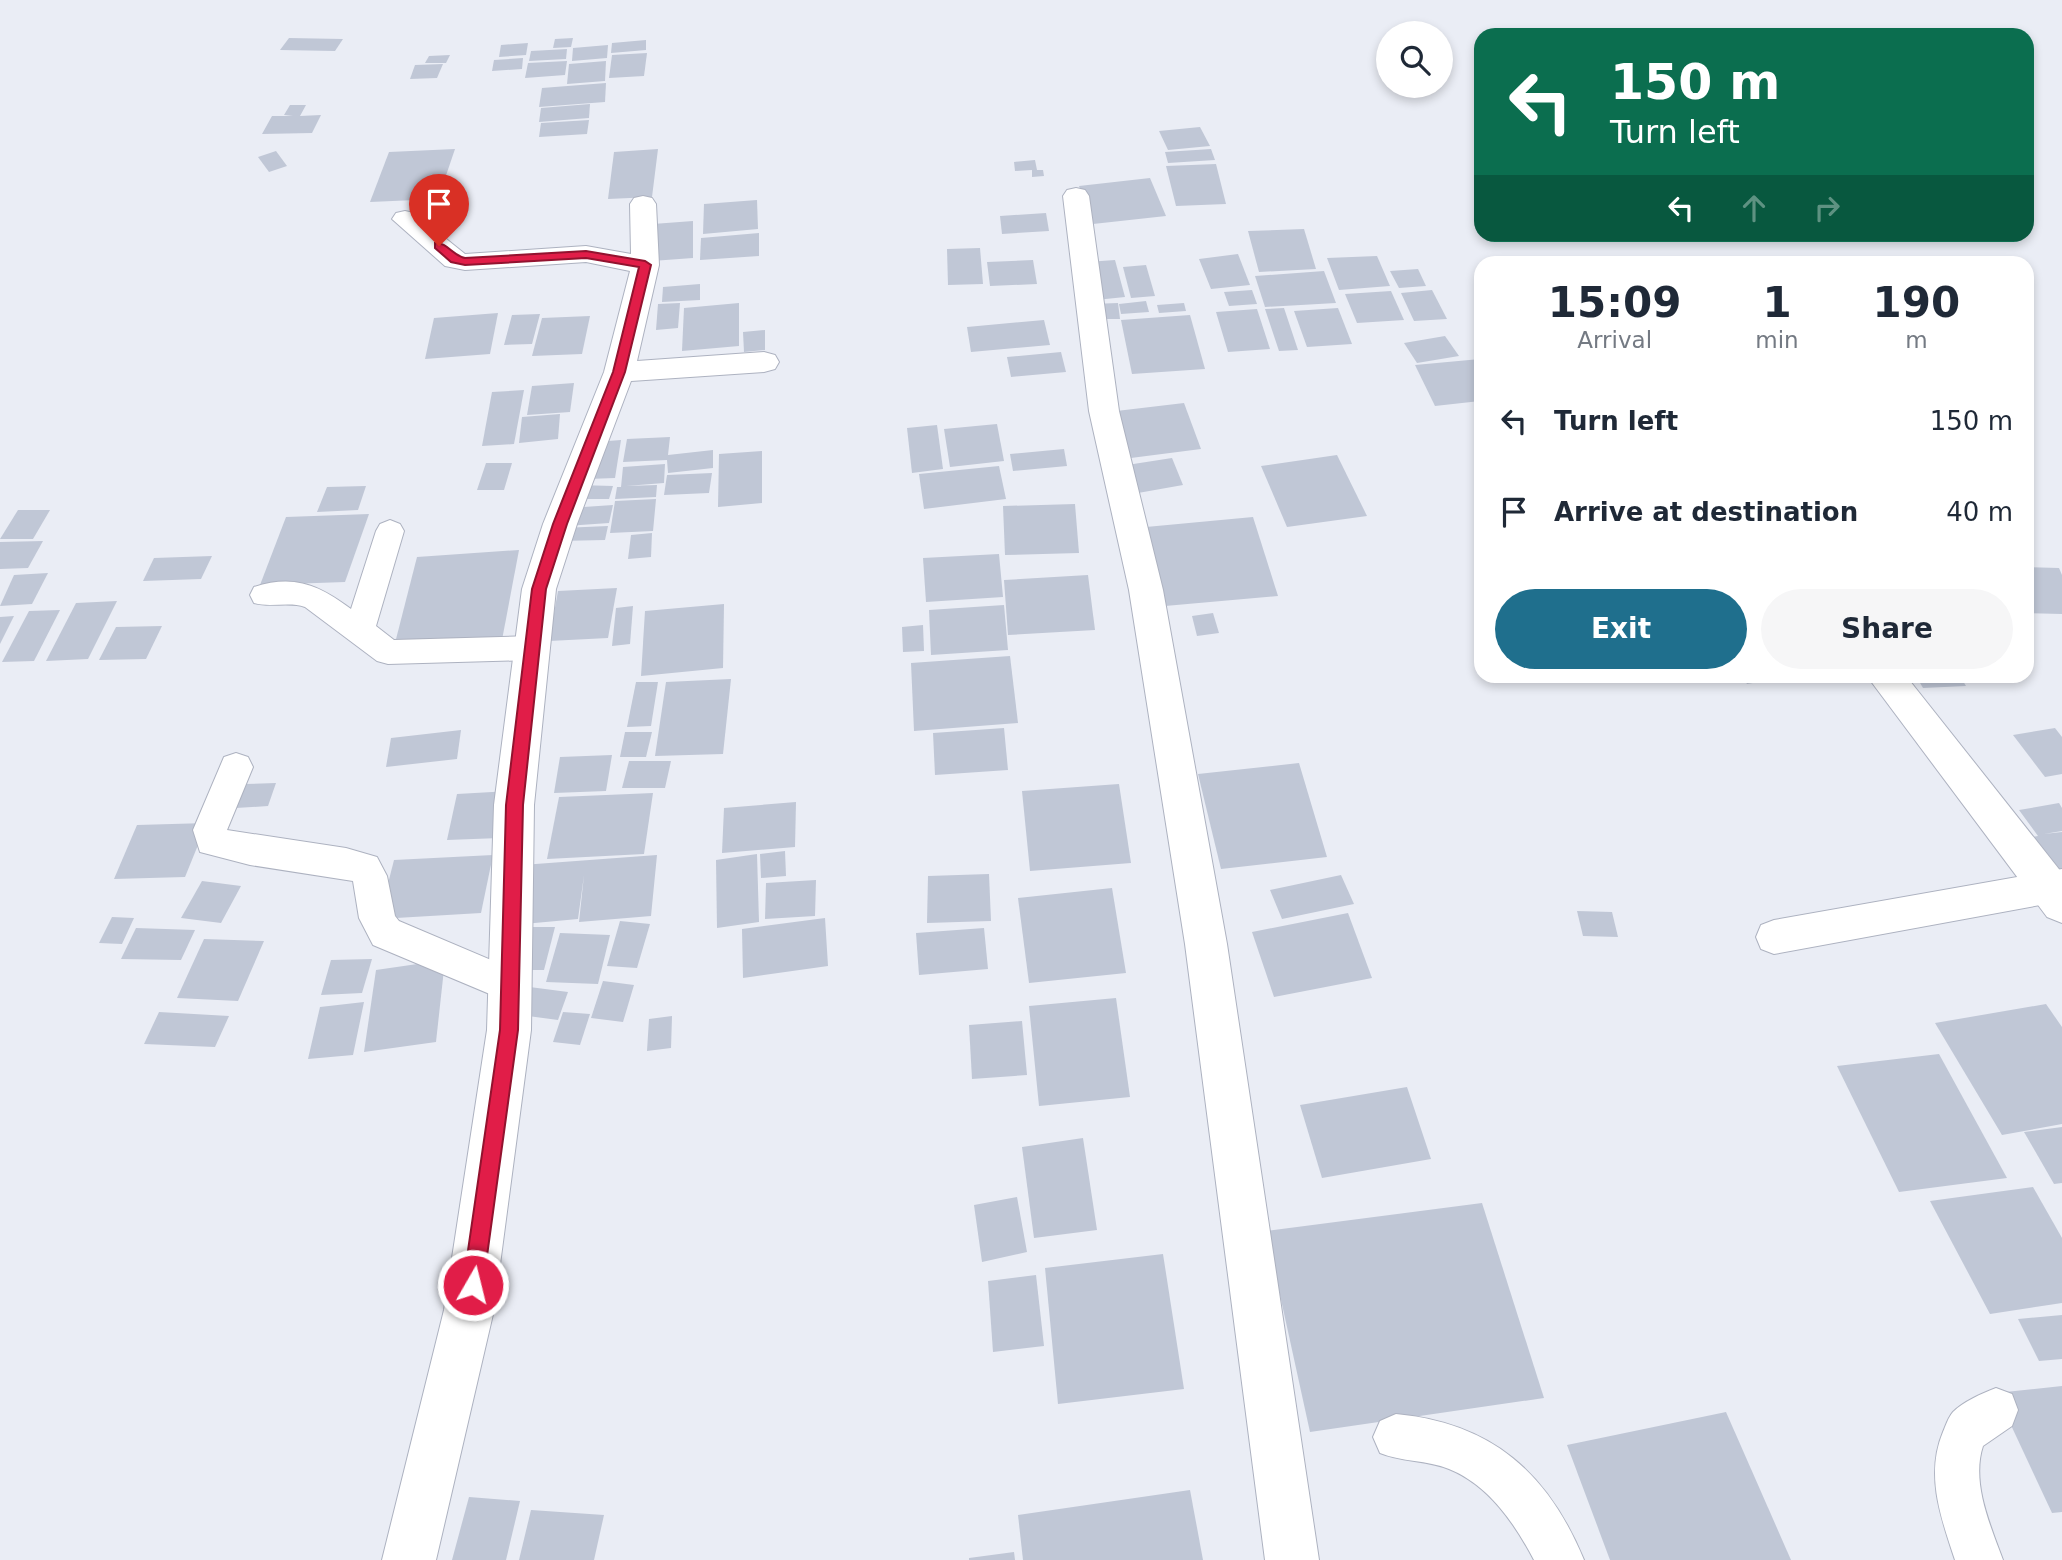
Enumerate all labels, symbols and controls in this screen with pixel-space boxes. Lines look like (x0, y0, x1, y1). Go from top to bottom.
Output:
map controls (1376, 21, 1453, 98)
button: search (1376, 21, 1453, 98)
text: 150 m (1610, 54, 1780, 111)
icon: left (1495, 56, 1586, 147)
text: Turn left (1610, 113, 1740, 151)
pin (409, 174, 469, 246)
icon: arrive (420, 185, 458, 223)
icon: left (1662, 189, 1700, 227)
icon: ahead (1735, 189, 1773, 227)
icon: right (1808, 189, 1846, 227)
text: 15:09 (1548, 278, 1682, 327)
text: 1 (1762, 278, 1792, 327)
text: 190 (1873, 278, 1960, 327)
text: Arrival (1577, 327, 1652, 353)
text: min (1755, 327, 1799, 353)
text: m (1905, 327, 1928, 353)
icon: left (1495, 402, 1533, 440)
text: Turn left (1554, 406, 1678, 436)
text: 150 m (1930, 406, 2013, 436)
icon: arrive (1495, 493, 1533, 531)
text: Arrive at destination (1554, 497, 1858, 527)
text: 40 m (1946, 497, 2013, 527)
button: Exit (1495, 589, 1747, 669)
button: Share (1761, 589, 2013, 669)
position arrow (436, 1248, 510, 1322)

